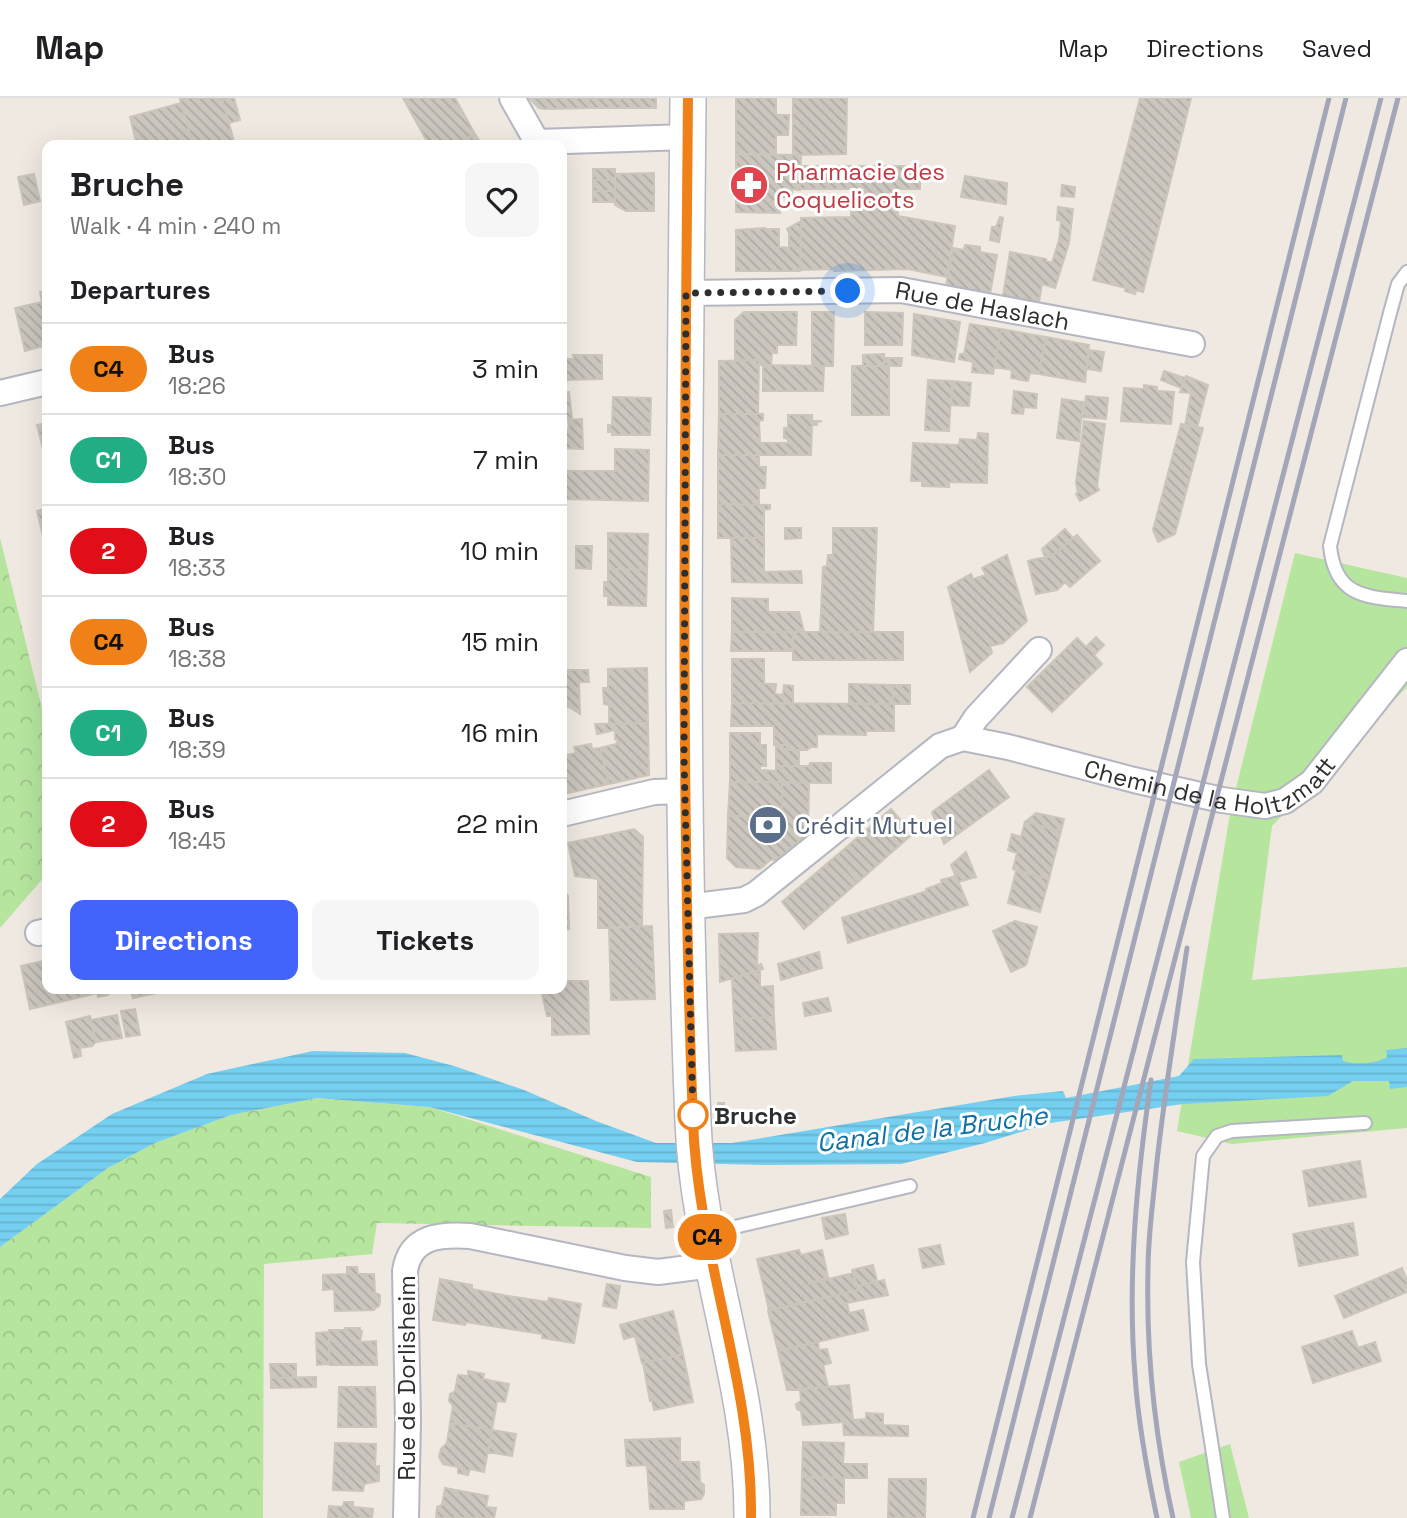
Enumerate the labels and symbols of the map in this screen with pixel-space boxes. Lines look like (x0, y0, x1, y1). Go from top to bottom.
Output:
place label: Pharmacie des Coquelicots (776, 156, 945, 215)
pharmacy icon: Pharmacie des Coquelicots (728, 164, 770, 206)
your location (830, 273, 865, 308)
street label: Rue de Haslach (893, 274, 1072, 336)
street label: Chemin de la Holtzmatt (1071, 736, 1339, 778)
text: Chemin de la Holtzmatt (1081, 750, 1342, 821)
bank icon: Crédit Mutuel (747, 804, 789, 846)
place label: Crédit Mutuel (795, 810, 953, 841)
water label: Canal de la Bruche (815, 1098, 1051, 1160)
marker: Bruche (678, 1100, 708, 1130)
place label: Bruche (714, 1100, 797, 1131)
line badge: C4 (676, 1214, 738, 1260)
street label: Rue de Dorlisheim (391, 1275, 422, 1481)

